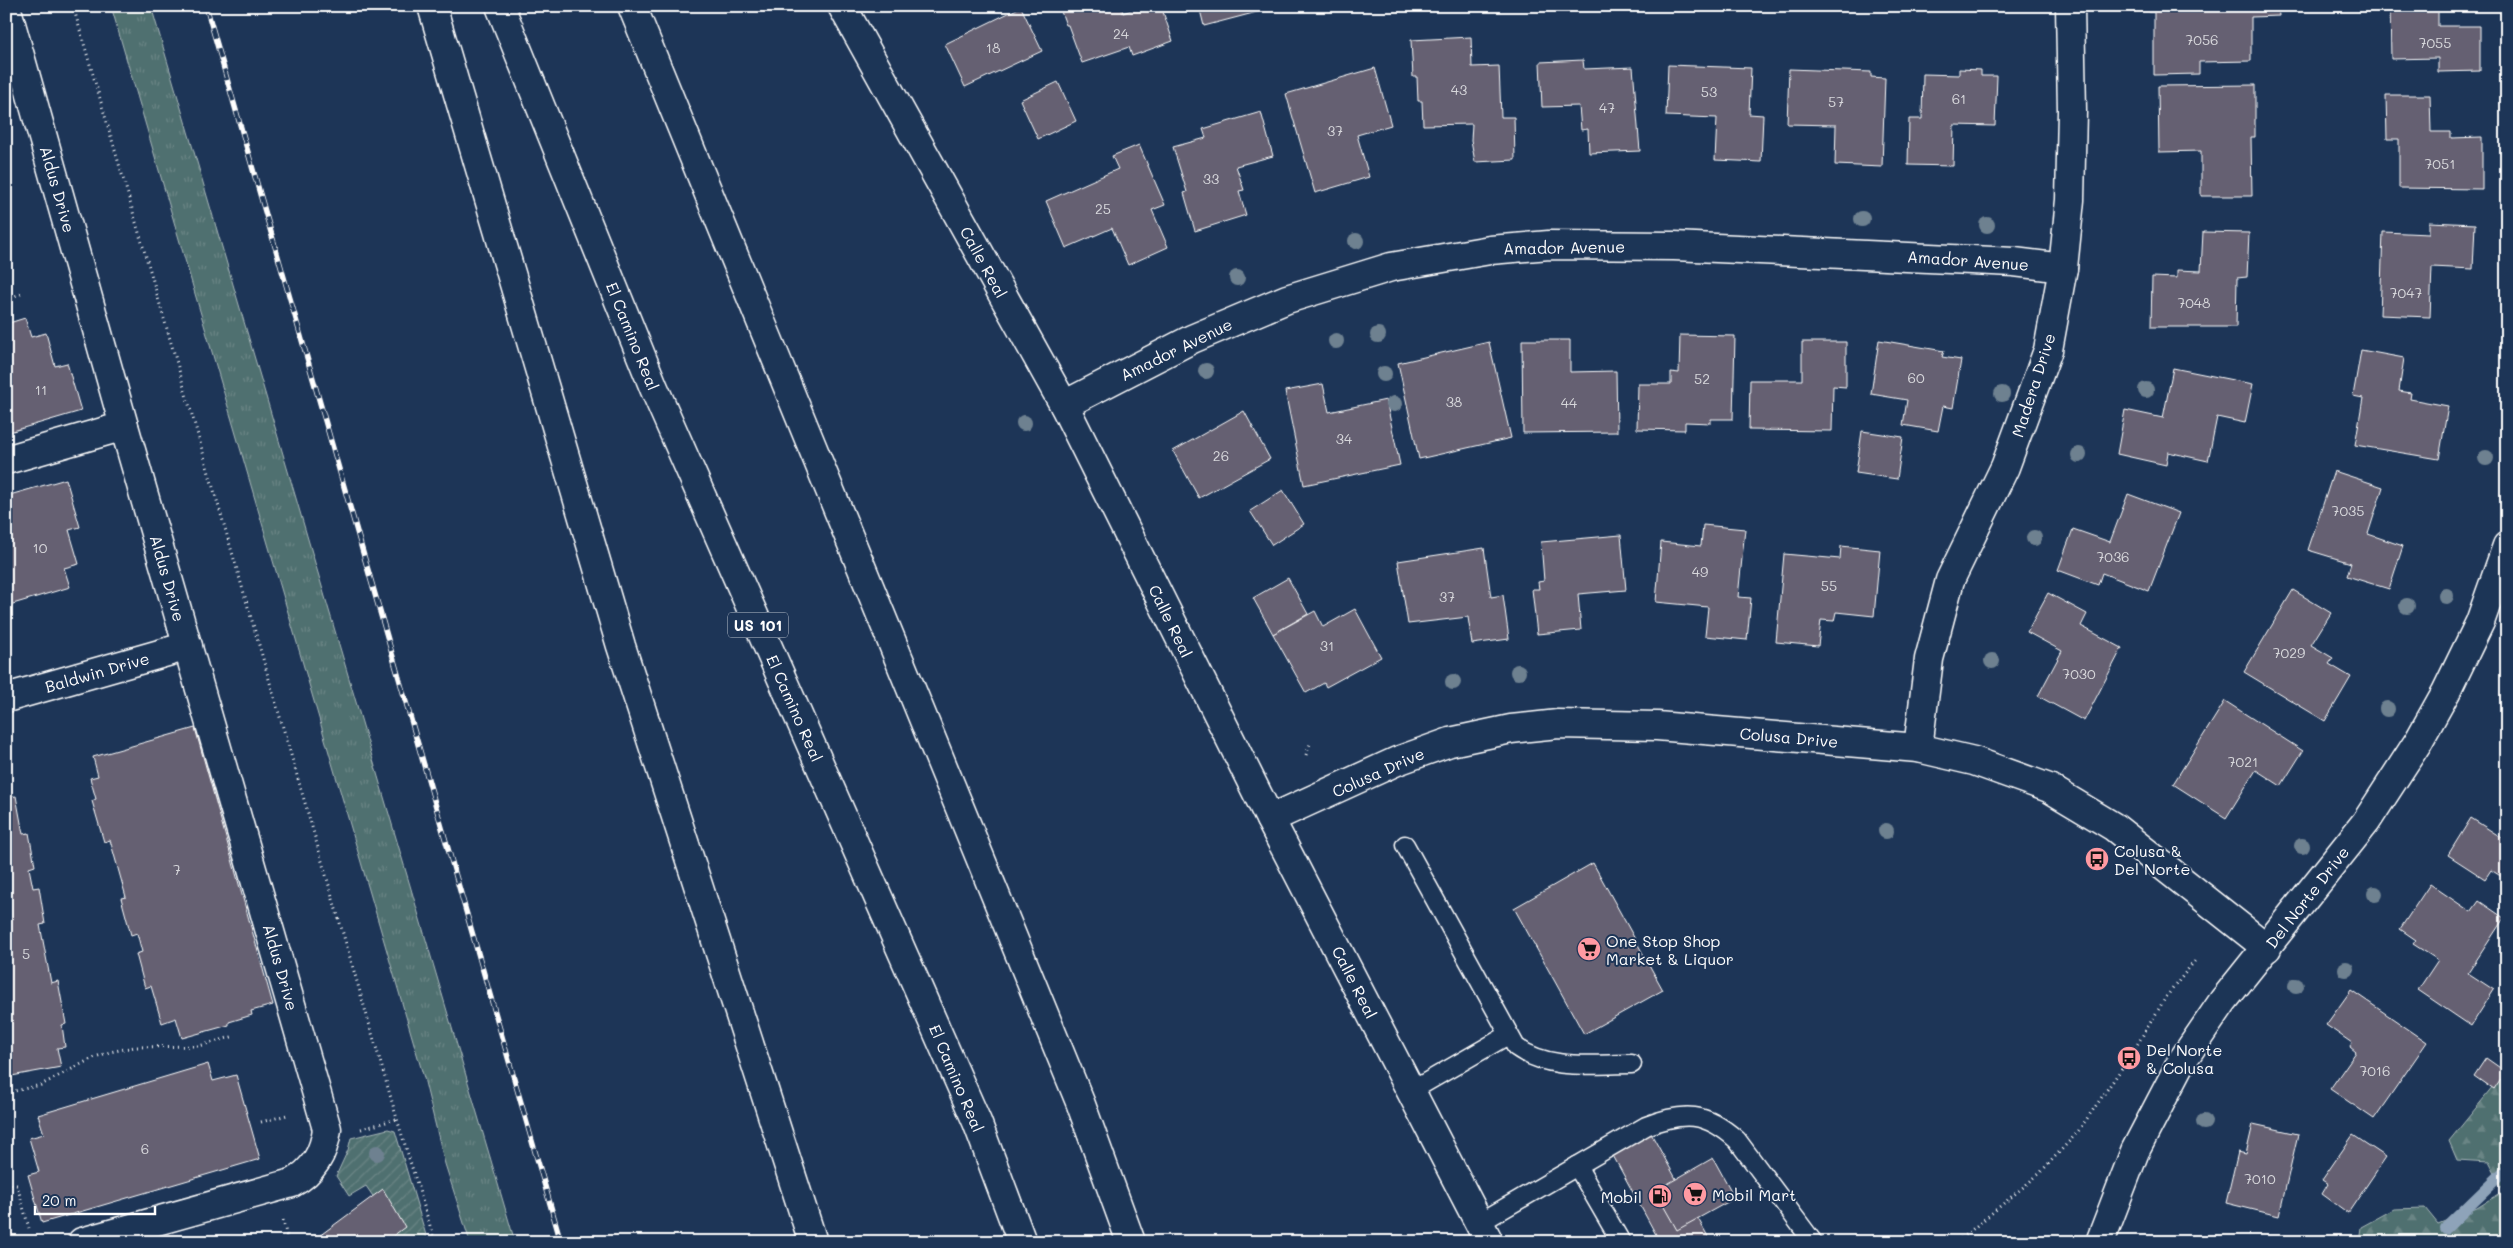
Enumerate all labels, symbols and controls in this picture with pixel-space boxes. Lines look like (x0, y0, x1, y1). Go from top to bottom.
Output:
house number: 24 (1113, 24, 1130, 43)
house number: 7056 (2185, 30, 2219, 49)
house number: 7055 (2419, 33, 2451, 52)
house number: 18 (986, 38, 1000, 57)
house number: 43 (1451, 80, 1467, 99)
house number: 53 (1701, 82, 1717, 101)
house number: 61 (1952, 89, 1966, 108)
house number: 57 (1828, 92, 1844, 111)
house number: 47 (1599, 98, 1615, 117)
house number: 37 (1327, 121, 1343, 140)
street label: Aldus Drive (36, 143, 80, 235)
house number: 7051 (2425, 154, 2455, 173)
house number: 33 (1203, 169, 1219, 188)
house number: 25 (1095, 199, 1111, 218)
street label: Calle Real (956, 223, 1012, 301)
street label: Amador Avenue (1503, 235, 1625, 259)
street label: Amador Avenue (1906, 245, 2030, 275)
street label: El Camino Real (602, 279, 664, 393)
house number: 7047 (2390, 283, 2422, 302)
house number: 7048 (2177, 293, 2211, 312)
street label: Amador Avenue (1117, 313, 1235, 385)
street label: Madera Drive (2006, 330, 2060, 440)
house number: 60 (1907, 368, 1925, 387)
house number: 52 (1694, 369, 1710, 388)
house number: 11 (35, 380, 47, 399)
house number: 38 (1446, 392, 1462, 411)
house number: 44 (1561, 393, 1578, 412)
house number: 34 (1336, 429, 1353, 448)
house number: 26 (1213, 446, 1229, 465)
house number: 7035 (2332, 501, 2364, 520)
street label: Aldus Drive (146, 532, 190, 624)
house number: 10 (33, 538, 48, 557)
house number: 7036 (2096, 547, 2130, 566)
house number: 49 (1692, 562, 1708, 581)
house number: 55 (1821, 576, 1837, 595)
street label: Calle Real (1144, 581, 1198, 661)
house number: 37 (1439, 587, 1455, 606)
road number: US 101 (728, 612, 788, 638)
house number: 31 (1320, 636, 1334, 655)
house number: 7029 (2273, 643, 2305, 662)
street label: Baldwin Drive (42, 647, 152, 697)
street label: El Camino Real (762, 651, 828, 765)
house number: 7030 (2062, 664, 2096, 683)
street label: Colusa Drive (1739, 722, 1839, 752)
street label: Colusa Drive (1329, 742, 1427, 802)
house number: 7021 (2228, 752, 2258, 771)
place label: Colusa & Del Norte (2114, 840, 2190, 879)
street label: Del Norte Drive (2261, 842, 2353, 952)
bus stop icon: Colusa & Del Norte (2084, 846, 2110, 872)
house number: 7 (173, 860, 181, 879)
street label: Aldus Drive (259, 921, 303, 1013)
place label: One Stop Shop Market & Liquor (1606, 930, 1734, 969)
supermarket icon: One Stop Shop Market & Liquor (1576, 936, 1602, 962)
street label: Calle Real (1328, 942, 1382, 1022)
house number: 5 (22, 944, 30, 963)
street label: El Camino Real (925, 1021, 989, 1135)
place label: Del Norte & Colusa (2146, 1039, 2222, 1078)
bus stop icon: Del Norte & Colusa (2116, 1045, 2142, 1071)
house number: 7016 (2359, 1061, 2391, 1080)
house number: 6 (141, 1139, 149, 1158)
house number: 7010 (2244, 1169, 2276, 1188)
supermarket icon: Mobil Mart (1682, 1181, 1708, 1207)
scale bar (35, 1183, 155, 1215)
fuel station icon: Mobil (1647, 1183, 1673, 1209)
place label: Mobil Mart (1712, 1184, 1796, 1205)
place label: Mobil (1601, 1186, 1642, 1207)
text: 20 m (42, 1190, 76, 1210)

